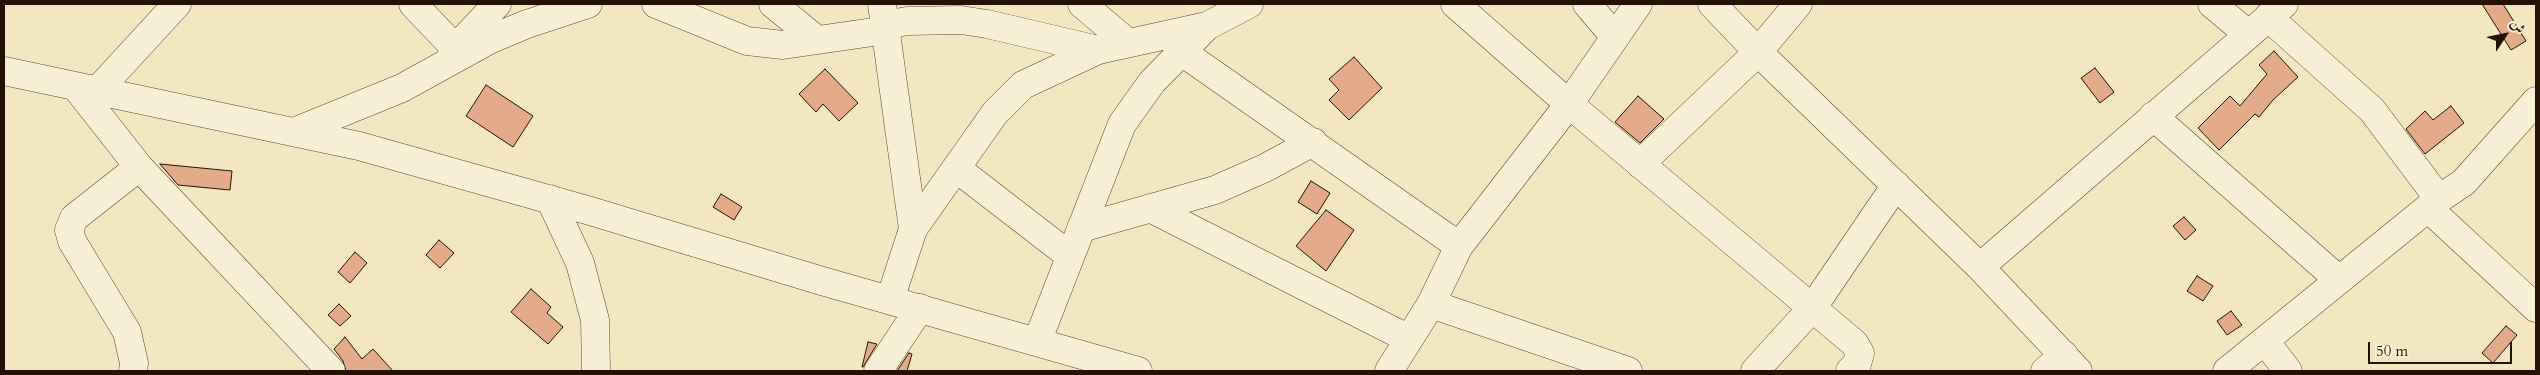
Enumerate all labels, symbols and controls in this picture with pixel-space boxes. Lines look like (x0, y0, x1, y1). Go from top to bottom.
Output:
north arrow (2480, 10, 2530, 60)
text: ش (2506, 15, 2530, 37)
scale bar (2370, 332, 2514, 364)
text: 50 m (2376, 341, 2408, 361)

